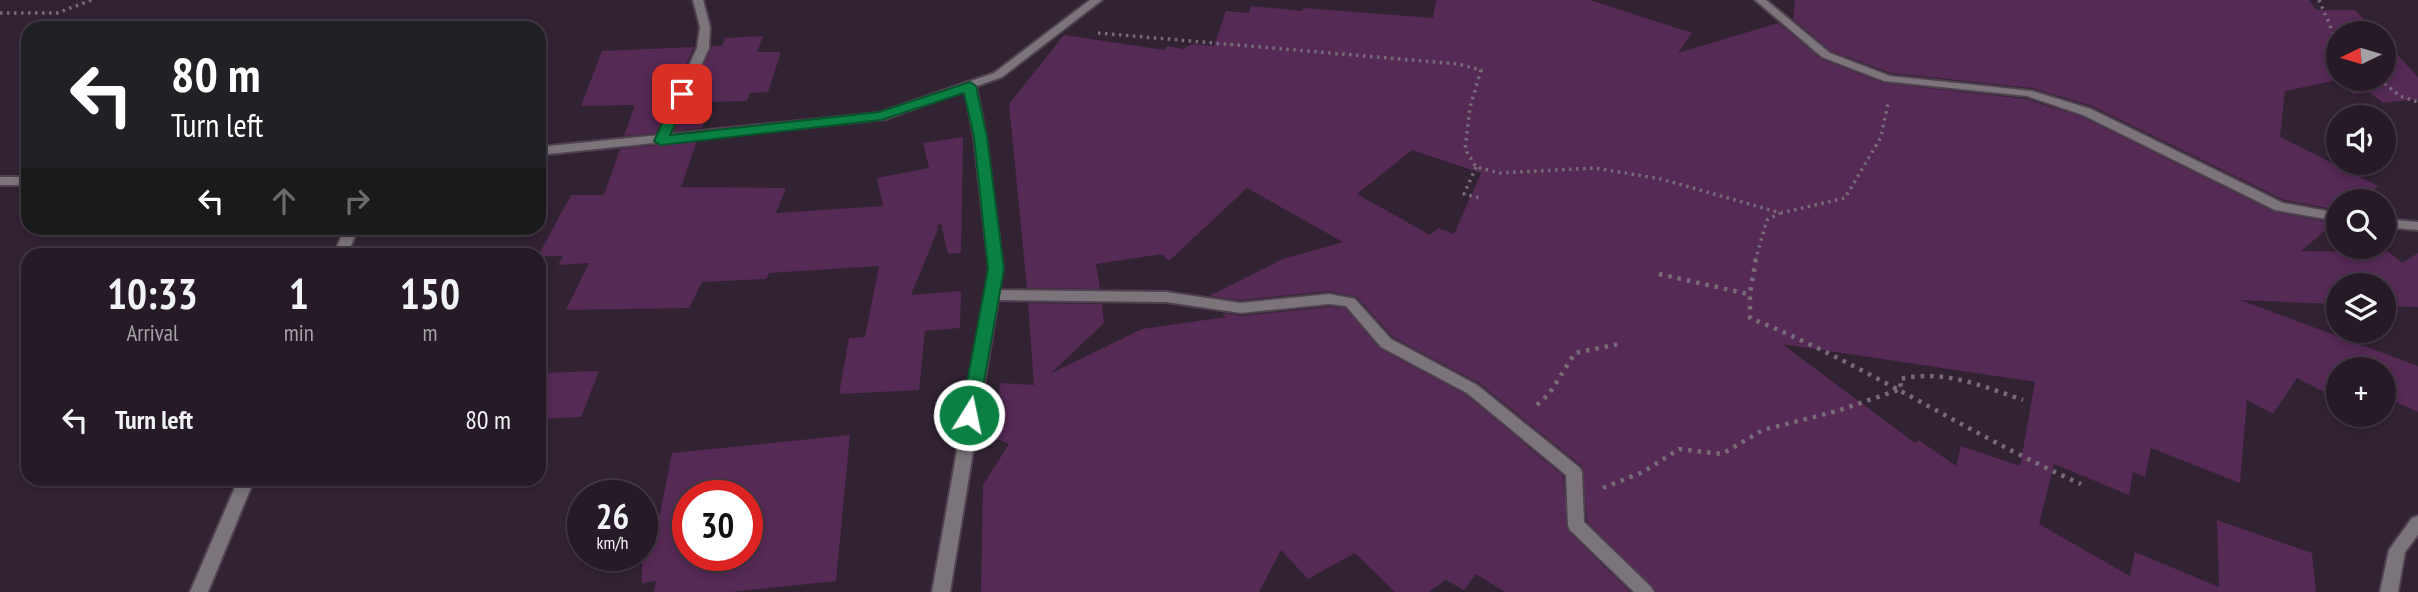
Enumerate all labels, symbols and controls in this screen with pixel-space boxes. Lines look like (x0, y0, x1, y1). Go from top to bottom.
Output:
north arrow (2326, 21, 2396, 91)
map controls (2326, 21, 2396, 427)
text: 80 m (171, 42, 260, 106)
icon: left (56, 49, 147, 140)
pin (652, 64, 712, 124)
icon: arrive (663, 75, 701, 113)
text: Turn left (171, 104, 263, 146)
button: sound (2326, 105, 2396, 175)
icon: left (192, 182, 230, 220)
icon: ahead (265, 182, 303, 220)
icon: right (338, 182, 376, 220)
button: search (2326, 189, 2396, 259)
text: 10:33 (107, 266, 198, 321)
text: 1 (289, 266, 309, 321)
text: 150 (400, 266, 460, 321)
button: layers (2326, 273, 2396, 343)
text: Arrival (126, 318, 178, 347)
text: min (284, 318, 314, 347)
text: m (422, 318, 437, 347)
button: + (2326, 357, 2396, 427)
position arrow (932, 378, 1006, 452)
icon: left (56, 401, 94, 439)
text: Turn left (115, 403, 193, 436)
text: 80 m (465, 403, 511, 436)
speed limit sign: 30 (672, 480, 763, 571)
text: 26 (596, 493, 629, 539)
text: km/h (597, 531, 628, 554)

